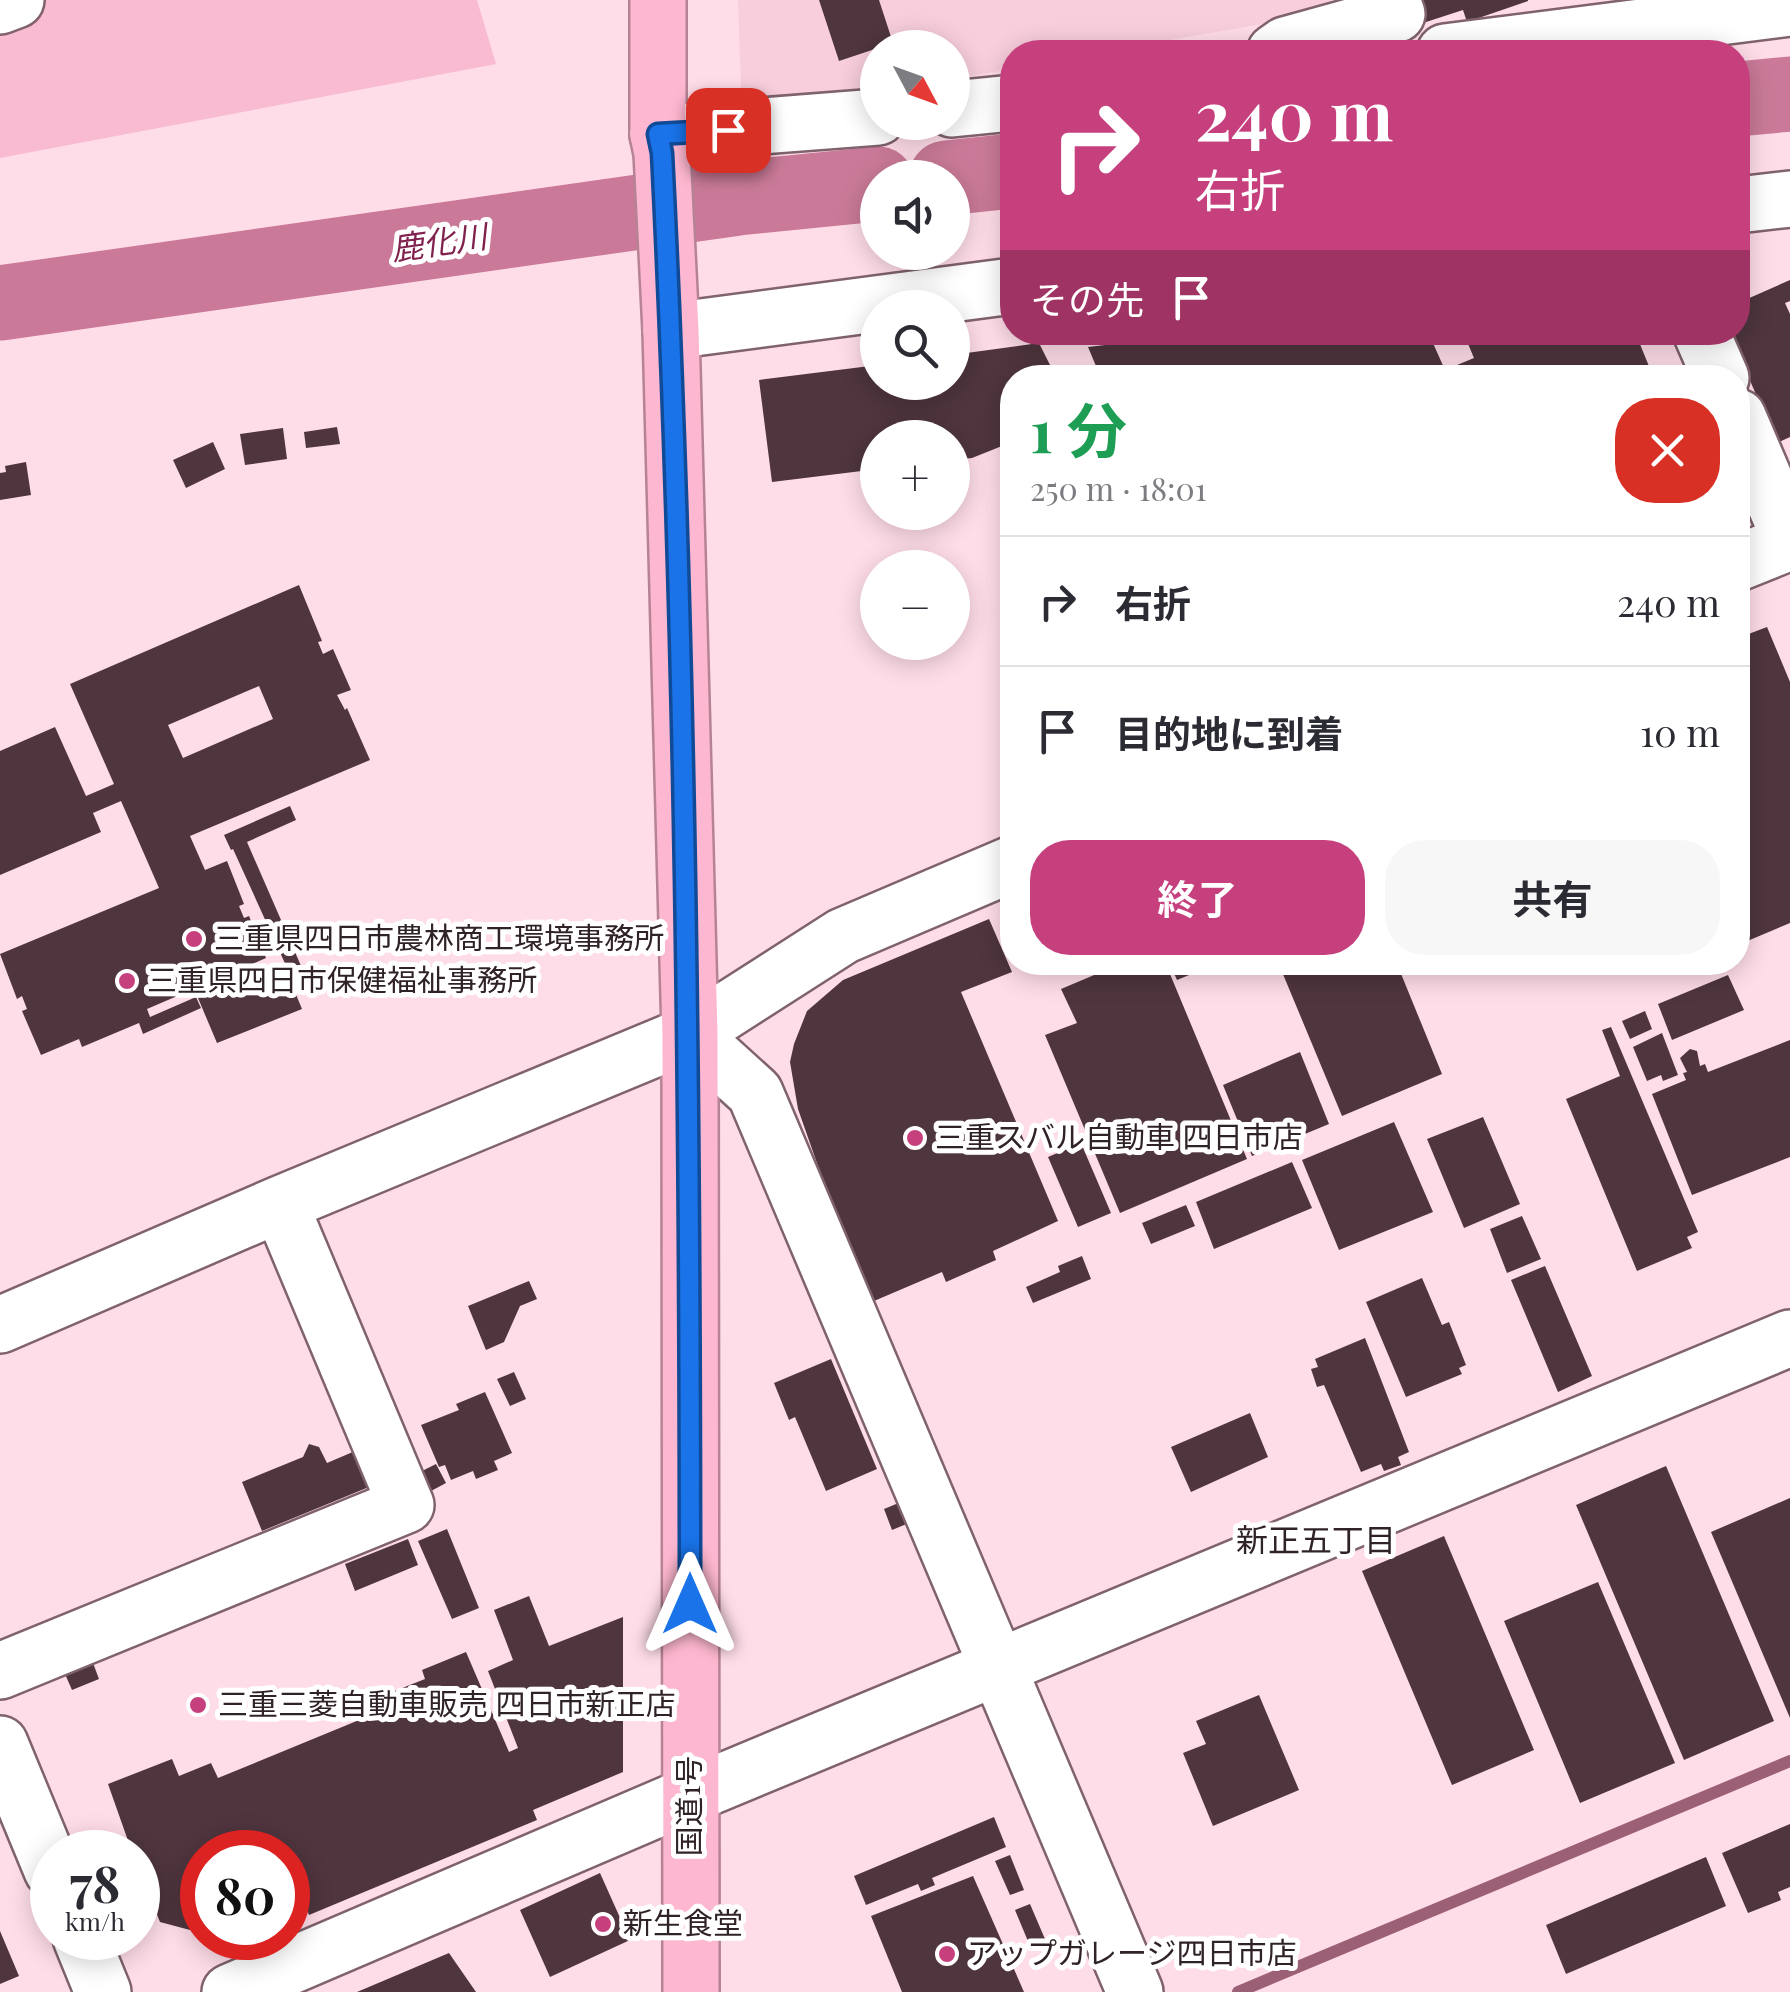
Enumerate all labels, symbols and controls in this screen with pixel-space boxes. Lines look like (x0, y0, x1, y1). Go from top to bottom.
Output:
north arrow (860, 30, 970, 140)
map controls (860, 30, 970, 660)
text: 240 m (1195, 65, 1393, 159)
icon: right (1030, 80, 1160, 210)
pin (686, 88, 771, 173)
icon: arrive (701, 103, 756, 158)
text: 右折 (1195, 158, 1285, 218)
button: sound (860, 160, 970, 270)
water label: 鹿化川 (388, 212, 492, 268)
icon: arrive (1164, 270, 1219, 325)
text: その先 (1030, 273, 1144, 324)
button: search (860, 290, 970, 400)
text: 1 分 (1030, 388, 1127, 468)
button: close (1615, 398, 1720, 503)
button: + (860, 420, 970, 530)
text: 250 m · 18:01 (1030, 466, 1207, 509)
button: − (860, 550, 970, 660)
icon: right (1030, 574, 1085, 629)
text: 240 m (1617, 576, 1720, 627)
text: 右折 (1115, 577, 1191, 628)
icon: arrive (1030, 704, 1085, 759)
text: 10 m (1640, 706, 1720, 757)
text: 目的地に到着 (1115, 707, 1343, 758)
button: 終了 (1030, 840, 1365, 955)
button: 共有 (1385, 840, 1720, 955)
place label: 三重県四日市農林商工環境事務所 (214, 917, 664, 957)
marker: 三重県四日市農林商工環境事務所 (183, 928, 205, 950)
place label: 三重県四日市保健福祉事務所 (147, 959, 537, 999)
marker: 三重県四日市保健福祉事務所 (116, 970, 138, 992)
place label: 三重スバル自動車 四日市店 (935, 1116, 1302, 1156)
marker: 三重スバル自動車 四日市店 (904, 1127, 926, 1149)
district label: 新正五丁目 (1236, 1517, 1396, 1560)
position arrow (638, 1552, 742, 1656)
place label: 三重三菱自動車販売 四日市新正店 (218, 1683, 675, 1723)
marker: 三重三菱自動車販売 四日市新正店 (187, 1694, 209, 1716)
street label: 国道1号 (668, 1755, 708, 1857)
speed limit sign: 80 (180, 1830, 310, 1960)
text: 78 (70, 1849, 120, 1916)
place label: 新生食堂 (623, 1902, 743, 1942)
text: km/h (65, 1904, 125, 1937)
marker: 新生食堂 (592, 1913, 614, 1935)
place label: アップガレージ四日市店 (967, 1932, 1296, 1972)
marker: アップガレージ四日市店 (936, 1943, 958, 1965)

